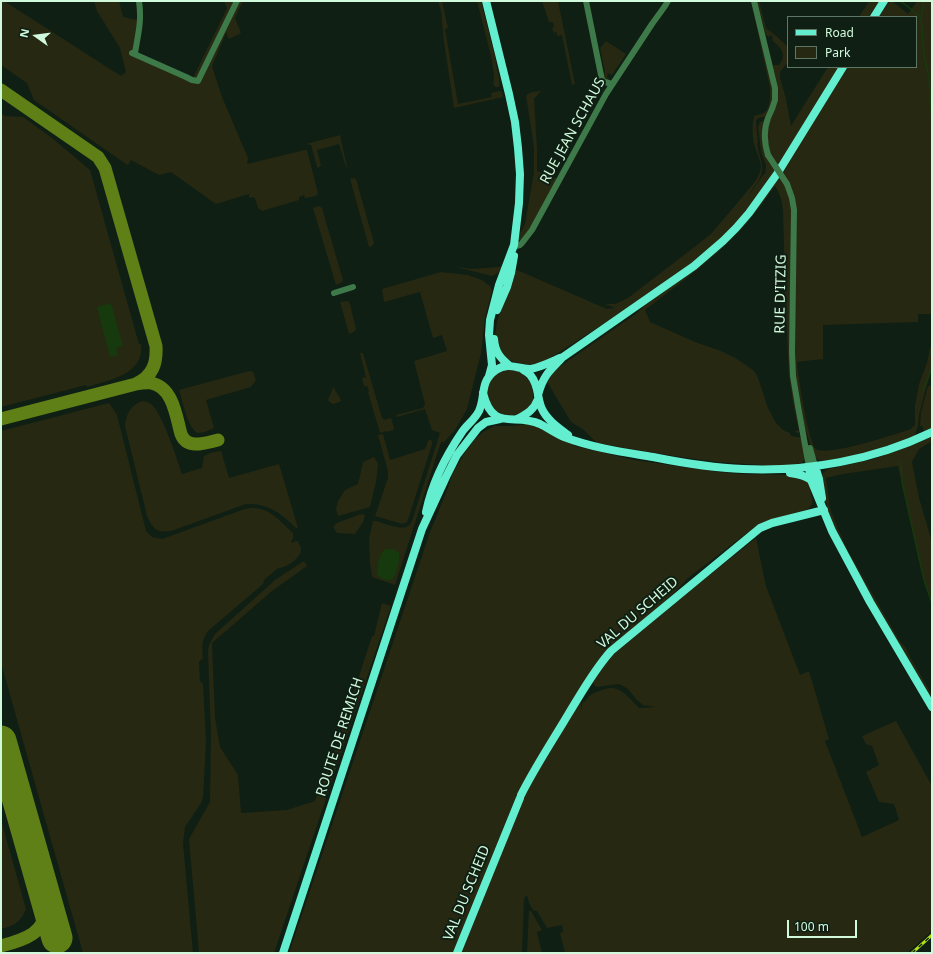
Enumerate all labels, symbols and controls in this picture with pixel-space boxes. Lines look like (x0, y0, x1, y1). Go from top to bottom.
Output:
north arrow (16, 16, 56, 56)
legend (787, 16, 917, 68)
text: Road (825, 24, 854, 41)
text: N (16, 27, 32, 39)
text: Park (825, 44, 850, 61)
street label: RUE JEAN SCHAUS (537, 75, 609, 187)
street label: RUE D'ITZIG (772, 254, 790, 334)
street label: VAL DU SCHEID (594, 573, 682, 653)
street label: ROUTE DE REMICH (313, 675, 367, 799)
street label: VAL DU SCHEID (440, 843, 494, 943)
scale bar (789, 912, 859, 938)
text: 100 m (794, 918, 829, 935)

